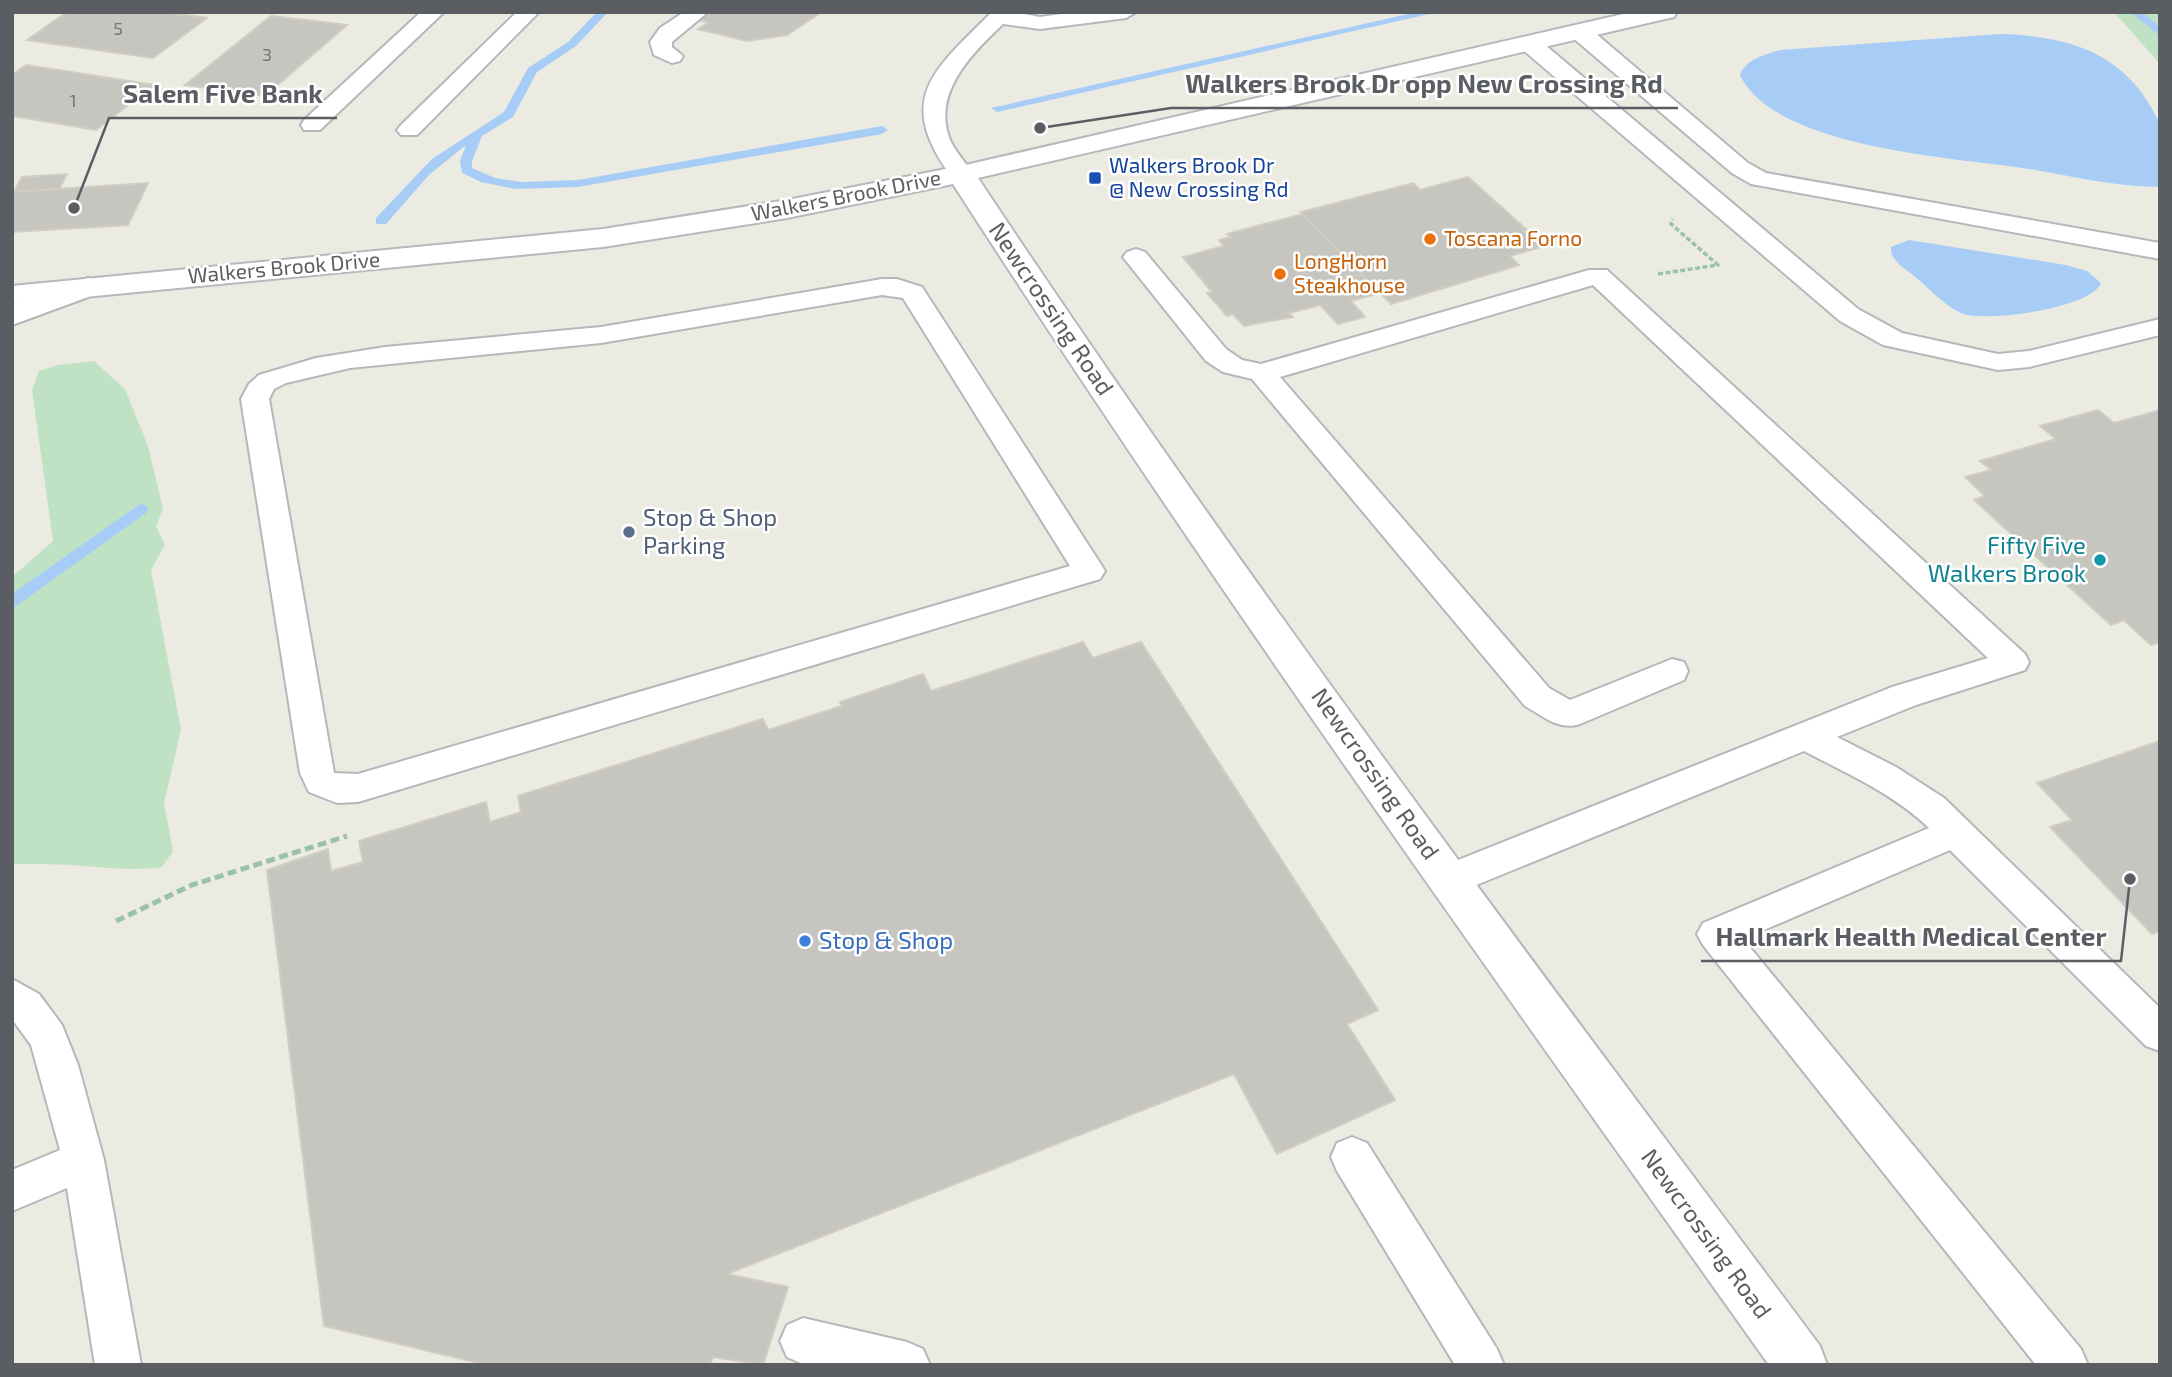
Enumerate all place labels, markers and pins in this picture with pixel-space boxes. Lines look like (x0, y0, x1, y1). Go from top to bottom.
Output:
callout: Walkers Brook Dr opp New Crossing Rd (1171, 61, 1678, 108)
callout: Salem Five Bank (109, 71, 337, 118)
place label: Walkers Brook Dr @ New Crossing Rd (1109, 152, 1289, 201)
marker: Walkers Brook Dr @ New Crossing Rd (1087, 170, 1103, 186)
place label: Toscana Forno (1444, 225, 1582, 250)
marker: Toscana Forno (1422, 231, 1438, 247)
place label: LongHorn Steakhouse (1294, 248, 1405, 297)
marker: LongHorn Steakhouse (1272, 266, 1288, 282)
place label: Stop & Shop Parking (643, 502, 777, 559)
marker: Stop & Shop Parking (621, 524, 637, 540)
place label: Fifty Five Walkers Brook (1928, 530, 2086, 587)
marker: Fifty Five Walkers Brook (2092, 552, 2108, 568)
callout: Hallmark Health Medical Center (1701, 914, 2121, 961)
place label: Stop & Shop (819, 925, 953, 954)
marker: Stop & Shop (797, 933, 813, 949)

